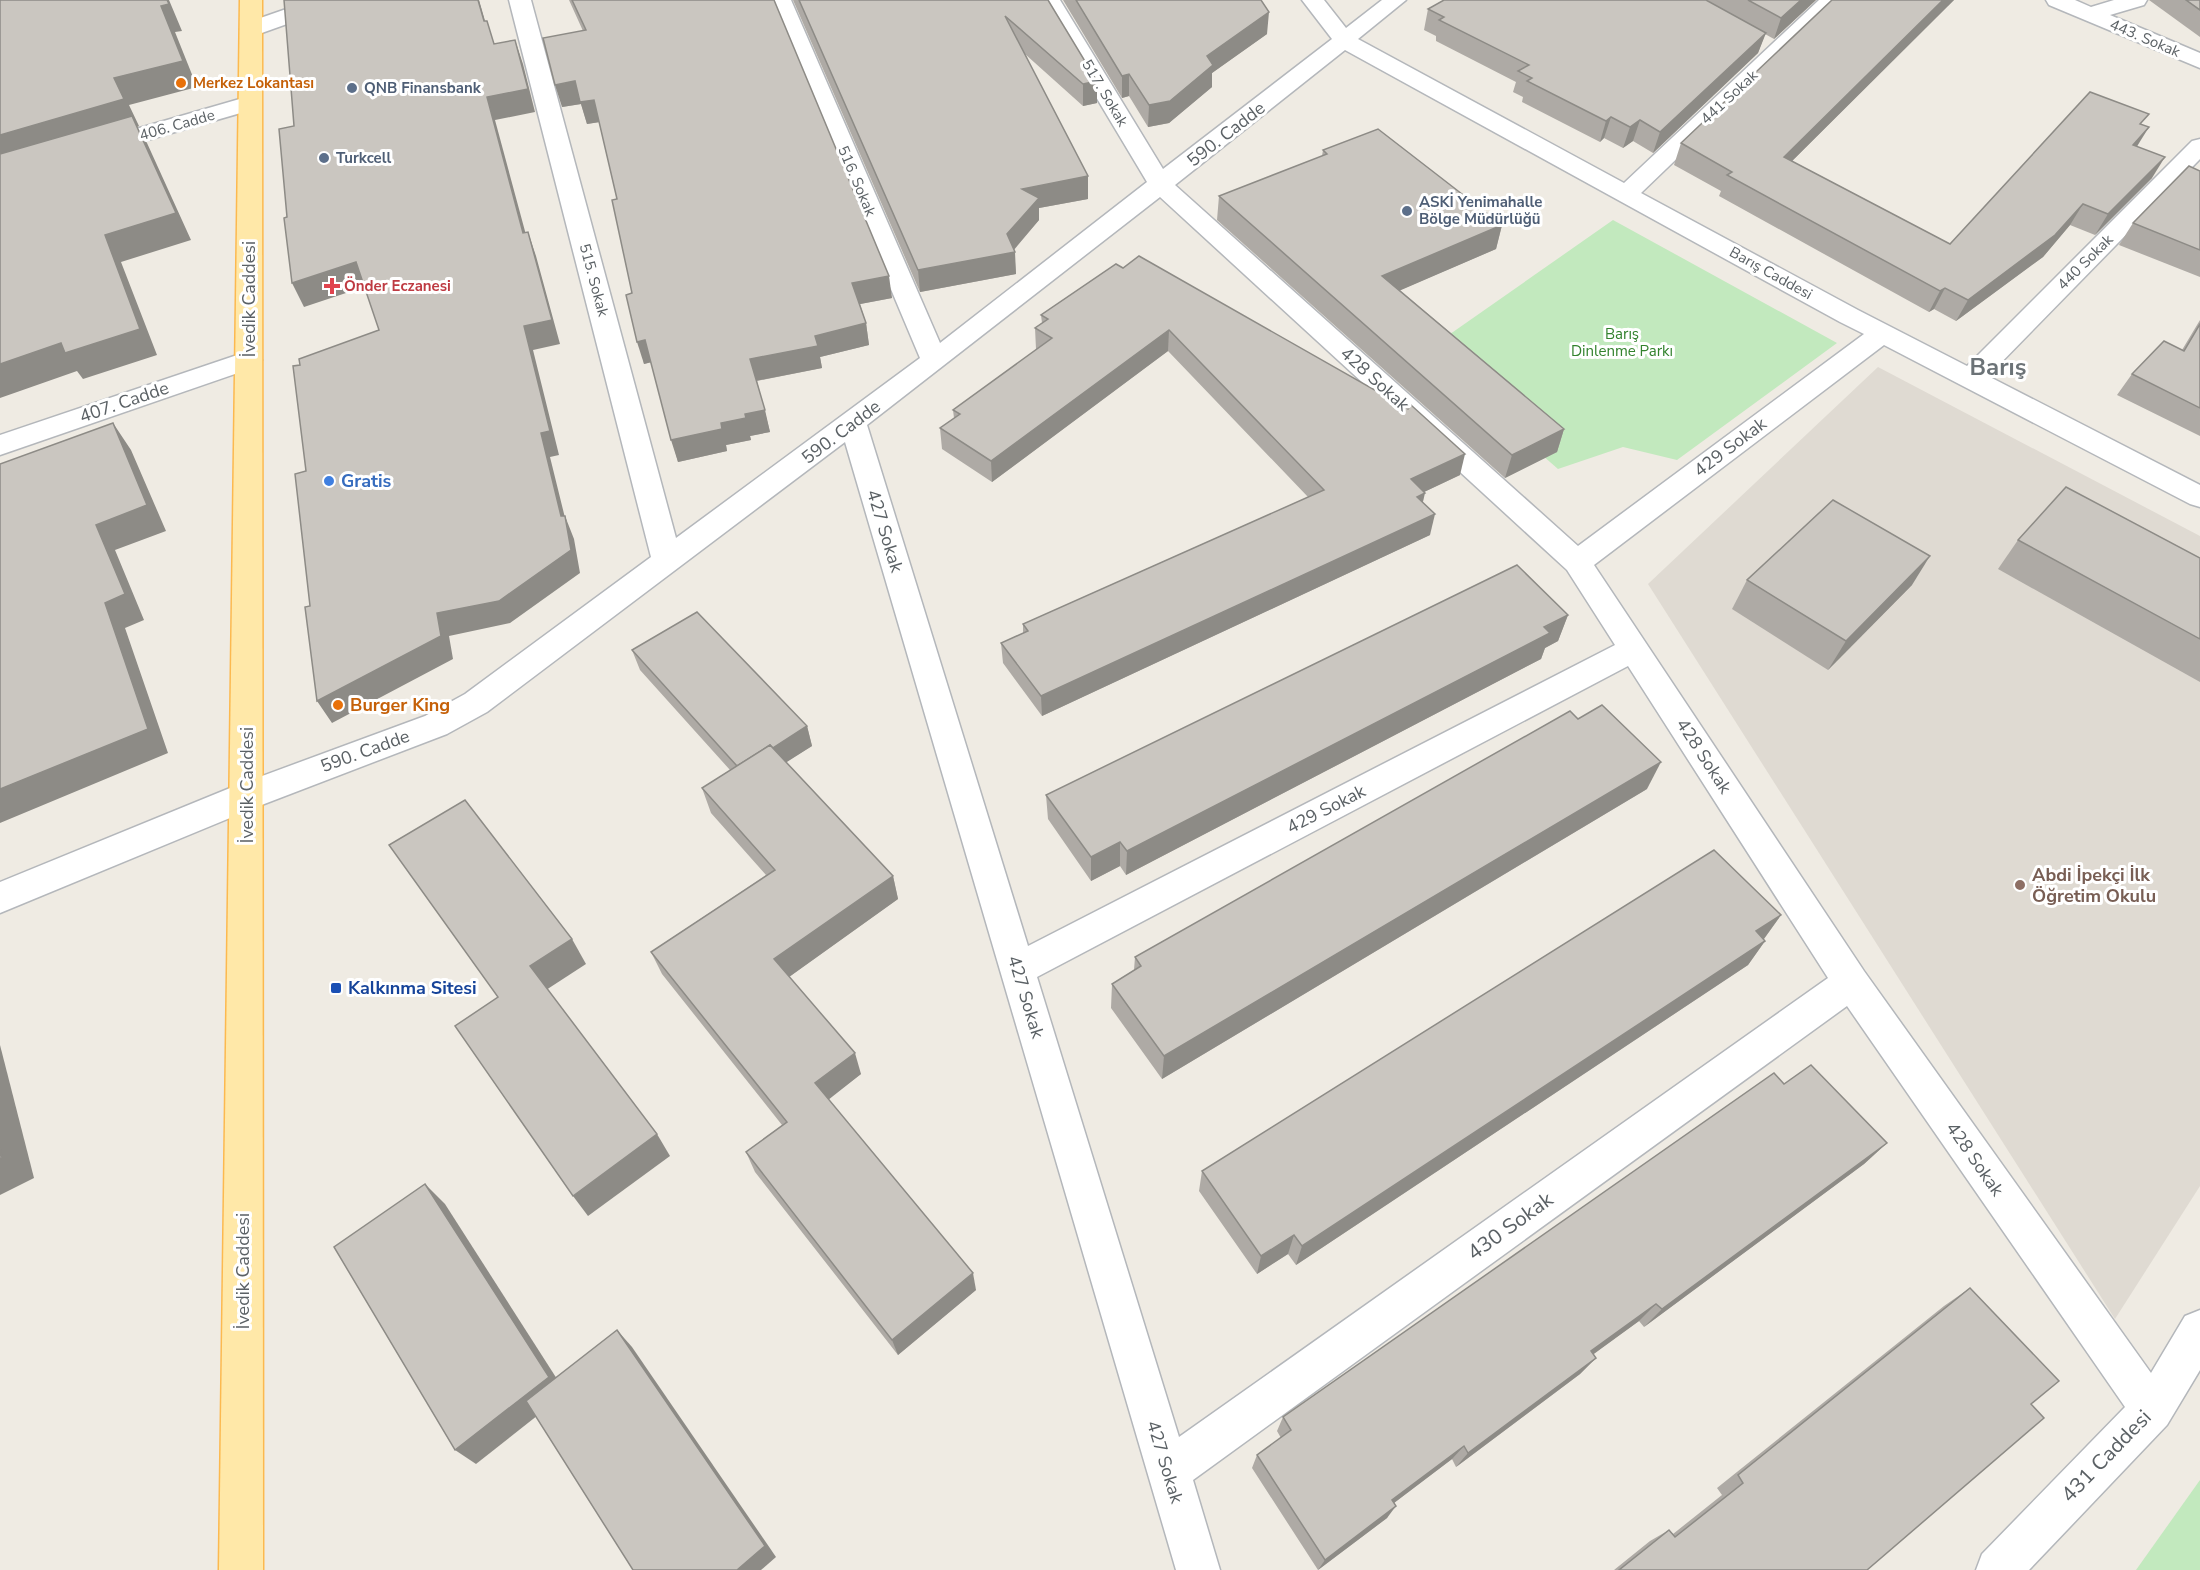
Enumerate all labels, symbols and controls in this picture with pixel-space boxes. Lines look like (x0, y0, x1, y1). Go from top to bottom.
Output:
street label: 443. Sokak (2107, 14, 2184, 62)
street label: 517. Sokak (1077, 56, 1133, 131)
street label: 441 Sokak (1696, 65, 1762, 129)
place label: Merkez Lokantası (193, 73, 314, 93)
marker: Merkez Lokantası (174, 76, 188, 90)
place label: QNB Finansbank (364, 78, 482, 98)
marker: QNB Finansbank (345, 81, 359, 95)
street label: 590. Cadde (1182, 96, 1270, 172)
street label: 406. Cadde (137, 105, 217, 145)
street label: 516. Sokak (833, 143, 881, 220)
place label: Turkcell (336, 148, 391, 168)
marker: Turkcell (317, 151, 331, 165)
place label: ASKİ Yenimahalle Bölge Müdürlüğü (1419, 192, 1542, 229)
marker: ASKİ Yenimahalle Bölge Müdürlüğü (1400, 204, 1414, 218)
street label: 440 Sokak (2053, 229, 2118, 294)
street label: İvedik Caddesi (237, 241, 261, 357)
street label: 515. Sokak (575, 241, 613, 319)
street label: Barış Caddesi (1726, 242, 1816, 304)
place label: Önder Eczanesi (344, 276, 451, 296)
marker: Önder Eczanesi (325, 279, 339, 293)
park label: Barış Dinlenme Parkı (1571, 324, 1673, 361)
street label: 428 Sokak (1335, 341, 1416, 417)
district label: Barış (1970, 351, 2026, 383)
street label: 407. Cadde (76, 376, 172, 428)
street label: 590. Cadde (797, 394, 885, 470)
street label: 429 Sokak (1689, 411, 1772, 482)
place label: Gratis (341, 469, 392, 493)
marker: Gratis (322, 474, 336, 488)
street label: 427 Sokak (861, 487, 909, 576)
place label: Burger King (350, 693, 450, 717)
marker: Burger King (331, 698, 345, 712)
street label: 428 Sokak (1671, 714, 1738, 799)
street label: 590. Cadde (317, 724, 413, 778)
street label: İvedik Caddesi (235, 727, 259, 843)
street label: 429 Sokak (1282, 778, 1370, 839)
place label: Abdi İpekçi İlk Öğretim Okulu (2032, 863, 2156, 908)
marker: Abdi İpekçi İlk Öğretim Okulu (2013, 878, 2027, 892)
street label: 427 Sokak (1002, 953, 1050, 1042)
place label: Kalkınma Sitesi (348, 976, 477, 1000)
marker: Kalkınma Sitesi (329, 981, 343, 995)
street label: 428 Sokak (1941, 1117, 2010, 1202)
street label: 430 Sokak (1461, 1185, 1559, 1267)
street label: İvedik Caddesi (231, 1213, 255, 1329)
street label: 431 Caddesi (2055, 1404, 2157, 1508)
street label: 427 Sokak (1141, 1418, 1189, 1507)

